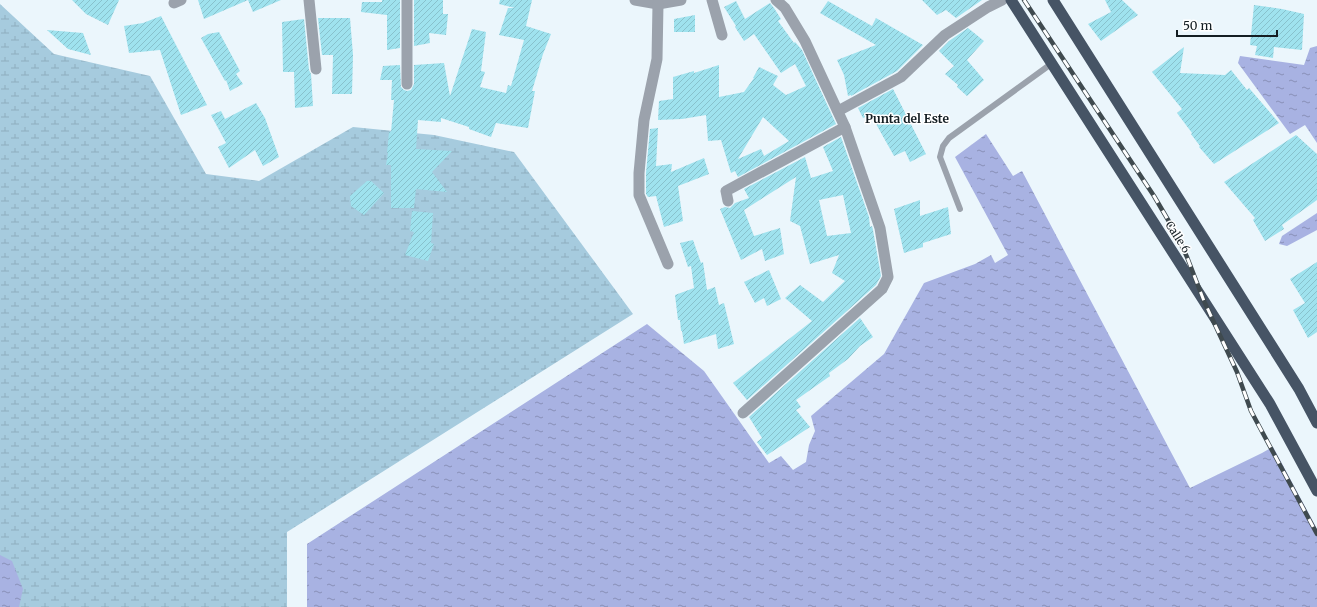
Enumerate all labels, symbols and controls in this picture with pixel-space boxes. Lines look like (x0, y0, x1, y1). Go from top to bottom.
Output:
scale bar (1177, 12, 1277, 38)
text: 50 m (1183, 18, 1212, 33)
district label: Punta del Este (865, 111, 949, 126)
street label: Calle 6 (1163, 218, 1194, 256)

